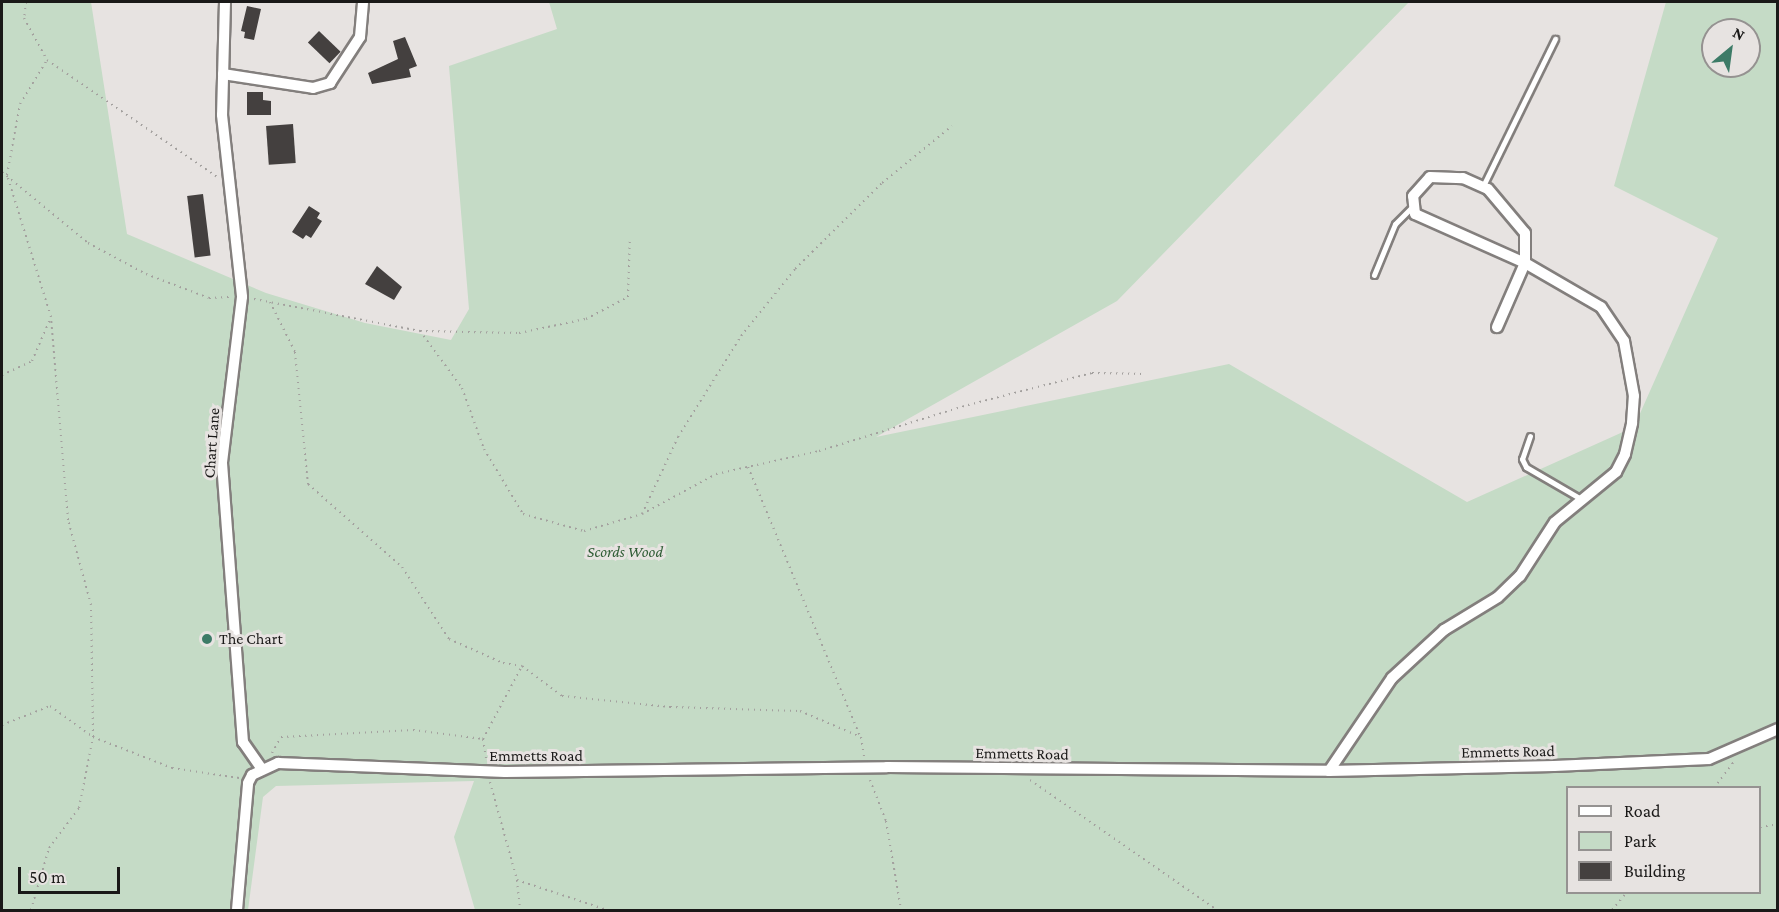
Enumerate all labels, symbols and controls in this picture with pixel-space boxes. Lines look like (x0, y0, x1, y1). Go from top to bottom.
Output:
north arrow (1701, 18, 1761, 78)
text: N (1730, 23, 1748, 44)
street label: Chart Lane (200, 407, 224, 479)
park label: Scords Wood (587, 542, 663, 562)
place label: The Chart (219, 629, 283, 649)
marker: The Chart (200, 632, 214, 646)
street label: Emmetts Road (1461, 742, 1555, 762)
street label: Emmetts Road (975, 744, 1069, 764)
street label: Emmetts Road (489, 746, 583, 766)
legend (1566, 786, 1761, 894)
text: Road (1624, 801, 1661, 821)
text: Park (1624, 831, 1656, 851)
scale bar (21, 855, 123, 893)
text: Building (1624, 861, 1685, 881)
text: 50 m (29, 867, 66, 887)

